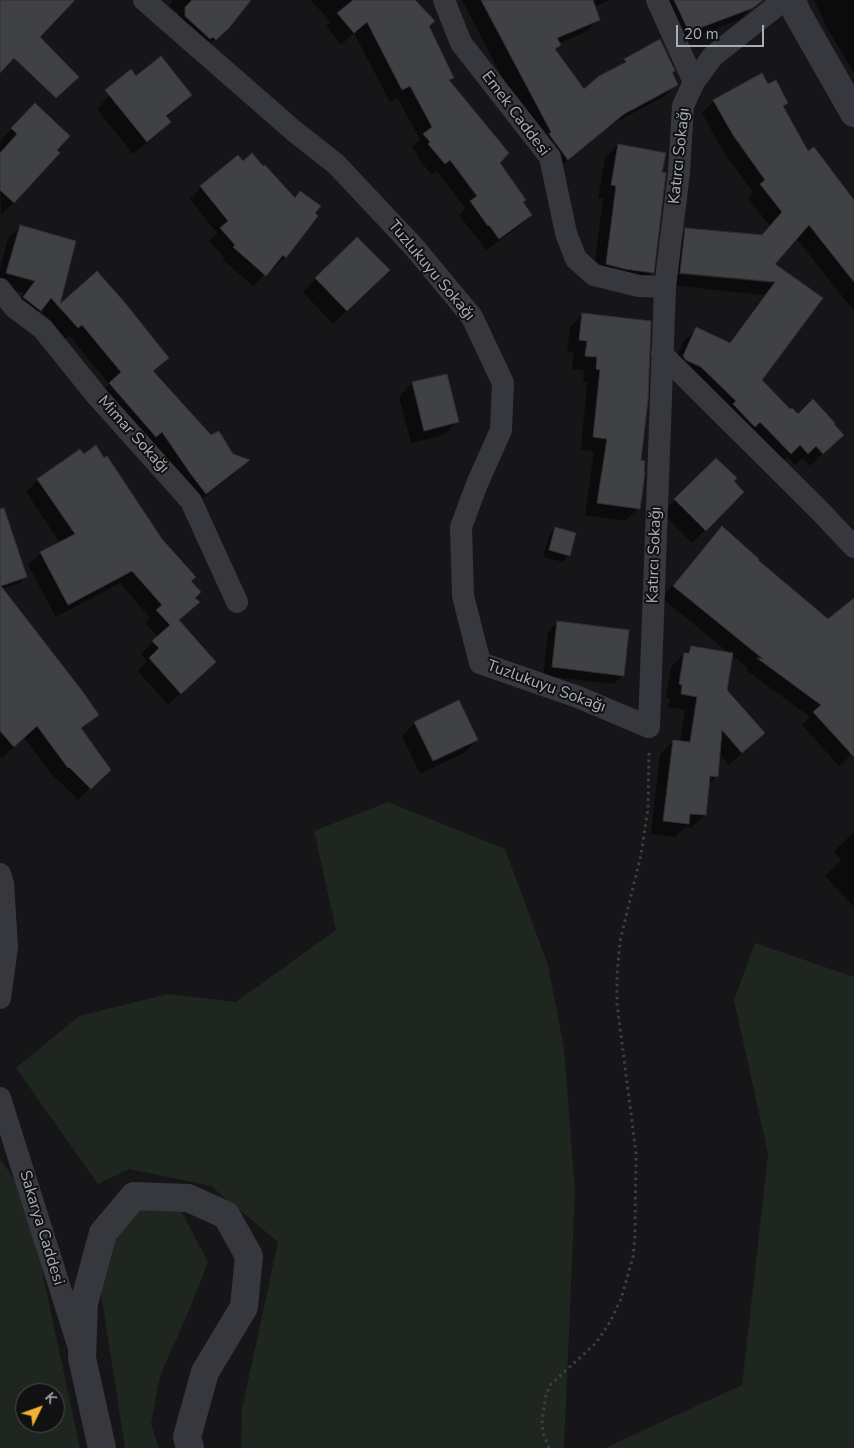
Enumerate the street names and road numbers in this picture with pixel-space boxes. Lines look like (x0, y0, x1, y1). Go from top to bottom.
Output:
street label: Emek Caddesi (477, 68, 553, 160)
street label: Katırcı Sokağı (665, 107, 695, 205)
street label: Tuzlukuyu Sokağı (383, 217, 479, 325)
street label: Mimar Sokağı (93, 392, 173, 478)
street label: Katırcı Sokağı (644, 506, 666, 604)
street label: Tuzlukuyu Sokağı (484, 657, 608, 717)
street label: Sakarya Caddesi (14, 1168, 68, 1288)

